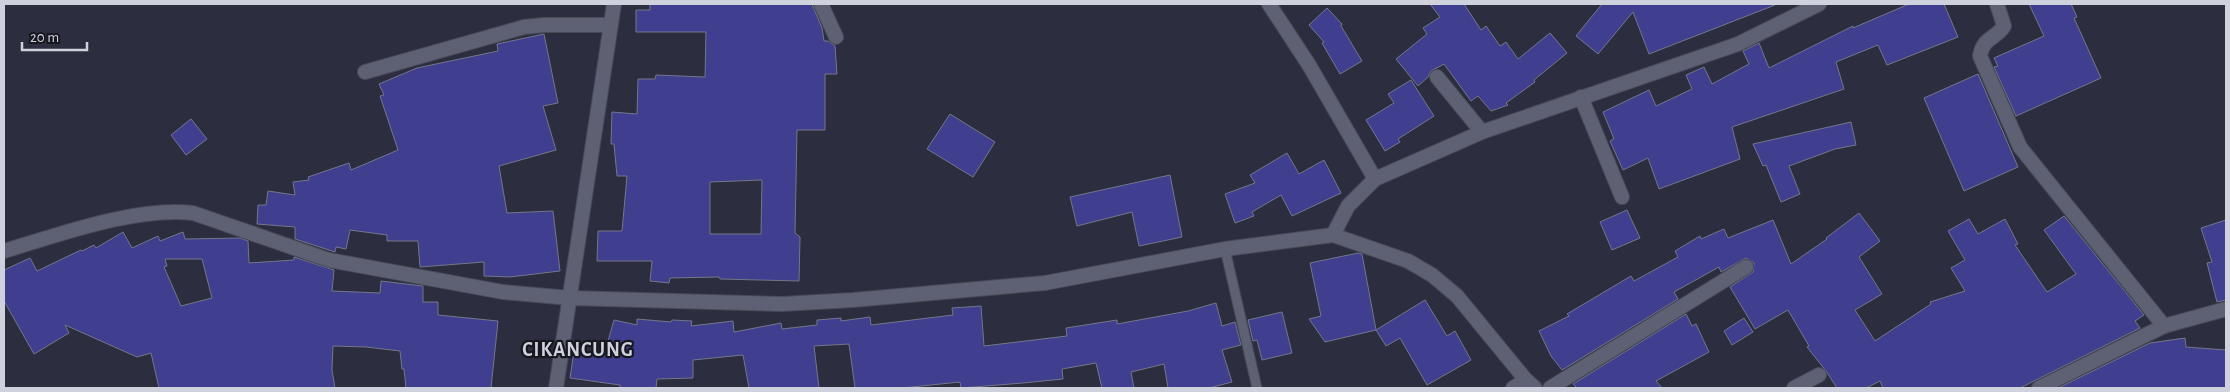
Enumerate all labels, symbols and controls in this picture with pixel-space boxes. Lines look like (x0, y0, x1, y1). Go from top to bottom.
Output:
scale bar (22, 20, 88, 52)
text: 20 m (30, 30, 59, 45)
district label: CIKANCUNG (522, 340, 634, 360)

